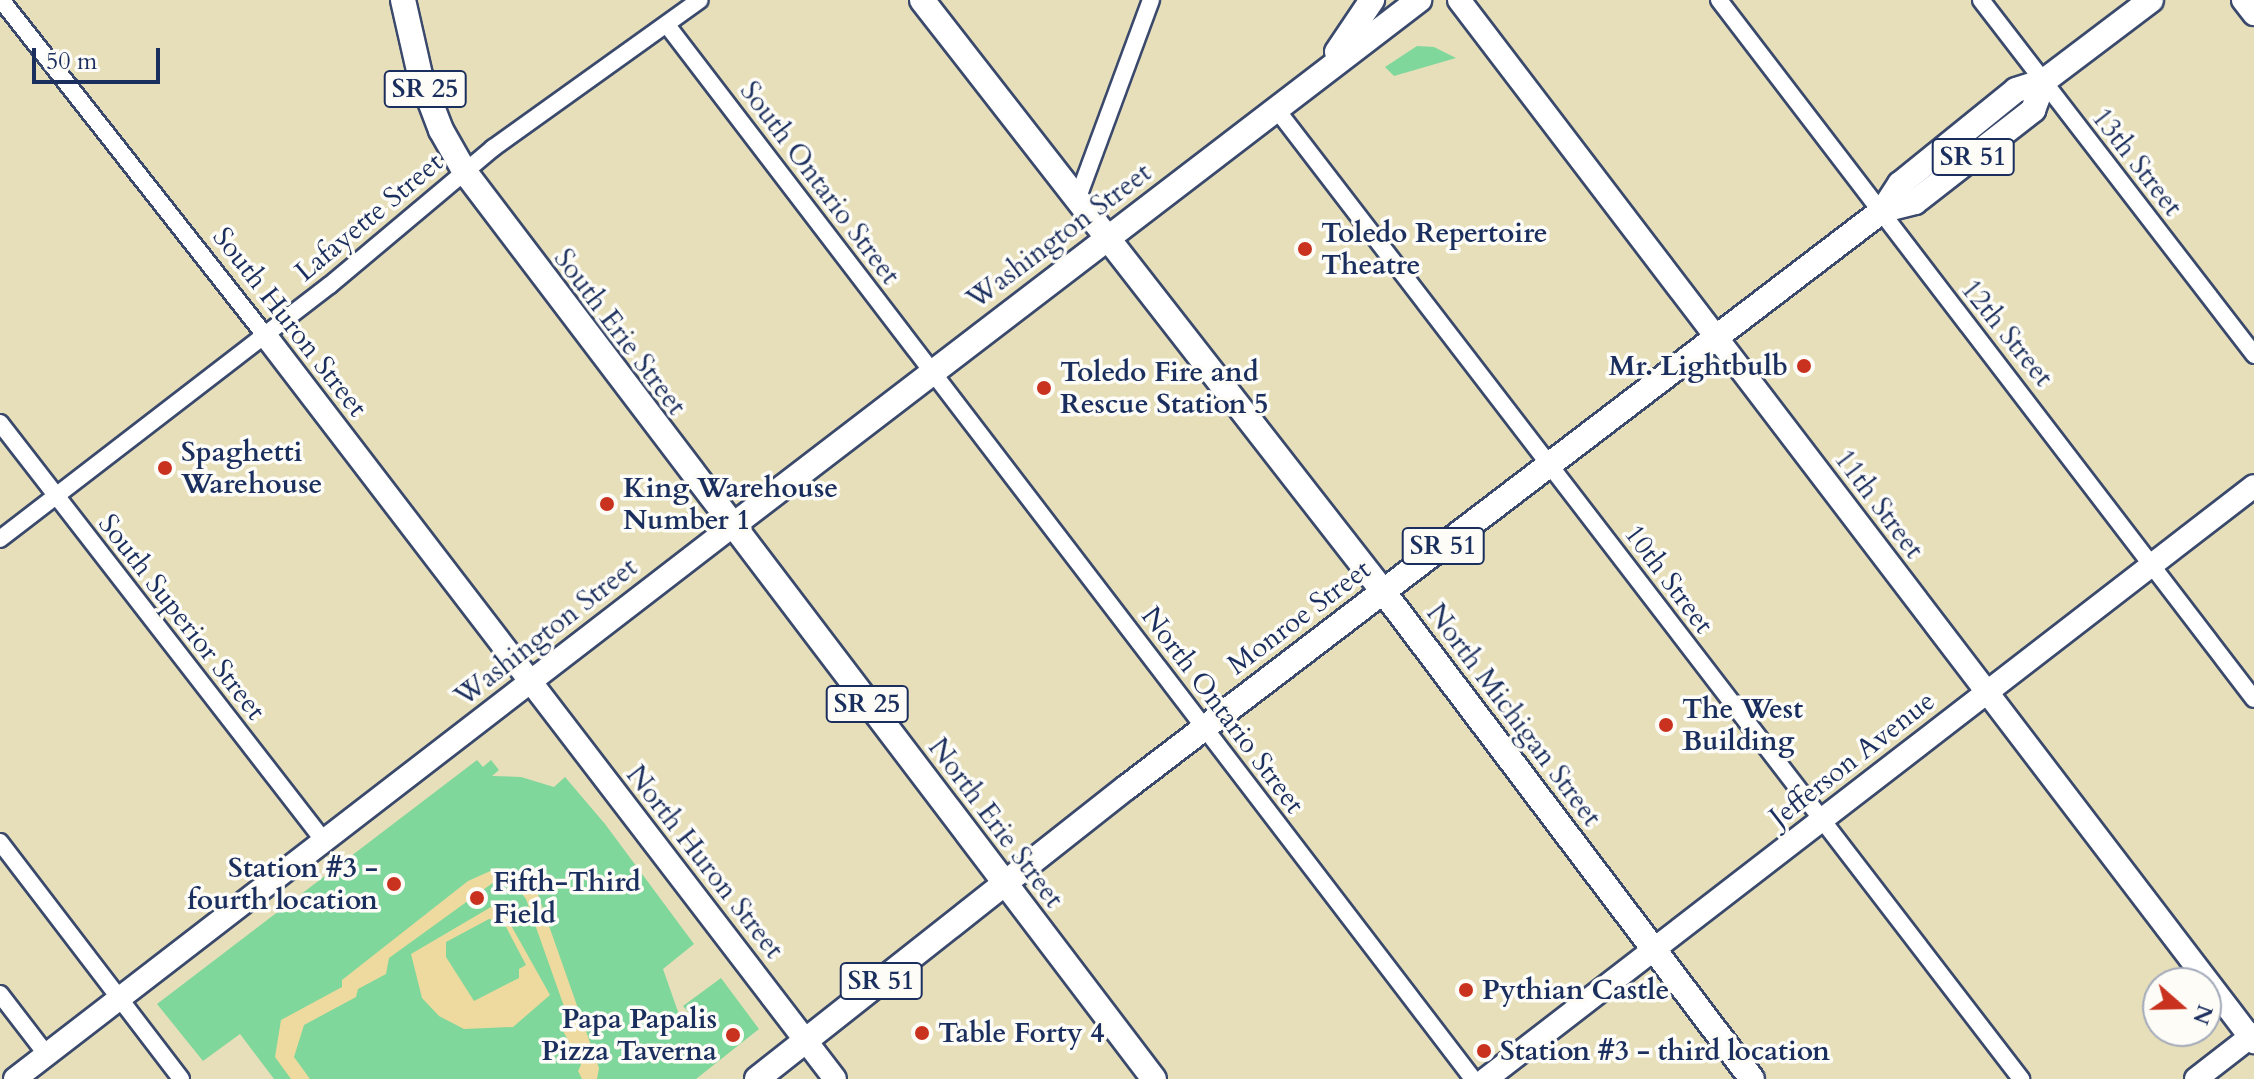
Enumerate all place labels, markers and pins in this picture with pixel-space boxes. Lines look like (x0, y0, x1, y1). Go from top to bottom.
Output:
place label: Toledo Repertoire Theatre (1321, 216, 1548, 282)
marker: Toledo Repertoire Theatre (1296, 240, 1314, 258)
place label: Mr. Lightbulb (1608, 349, 1788, 383)
place label: Toledo Fire and Rescue Station 5 (1060, 355, 1268, 421)
marker: Mr. Lightbulb (1795, 357, 1813, 375)
marker: Toledo Fire and Rescue Station 5 (1035, 379, 1053, 397)
place label: Spaghetti Warehouse (181, 435, 322, 501)
marker: Spaghetti Warehouse (156, 459, 174, 477)
place label: King Warehouse Number 1 (623, 471, 838, 537)
marker: King Warehouse Number 1 (598, 495, 616, 513)
place label: The West Building (1682, 692, 1803, 758)
marker: The West Building (1657, 716, 1675, 734)
place label: Station #3 - fourth location (187, 851, 378, 917)
place label: Fifth-Third Field (493, 865, 641, 931)
marker: Station #3 - fourth location (385, 875, 403, 893)
marker: Fifth-Third Field (468, 889, 486, 907)
place label: Pythian Castle (1482, 973, 1669, 1007)
marker: Pythian Castle (1457, 981, 1475, 999)
place label: Papa Papalis Pizza Taverna (541, 1002, 717, 1068)
place label: Table Forty 4 (938, 1016, 1104, 1050)
marker: Table Forty 4 (913, 1024, 931, 1042)
marker: Papa Papalis Pizza Taverna (724, 1026, 742, 1044)
place label: Station #3 - third location (1500, 1034, 1830, 1068)
marker: Station #3 - third location (1475, 1042, 1493, 1060)

